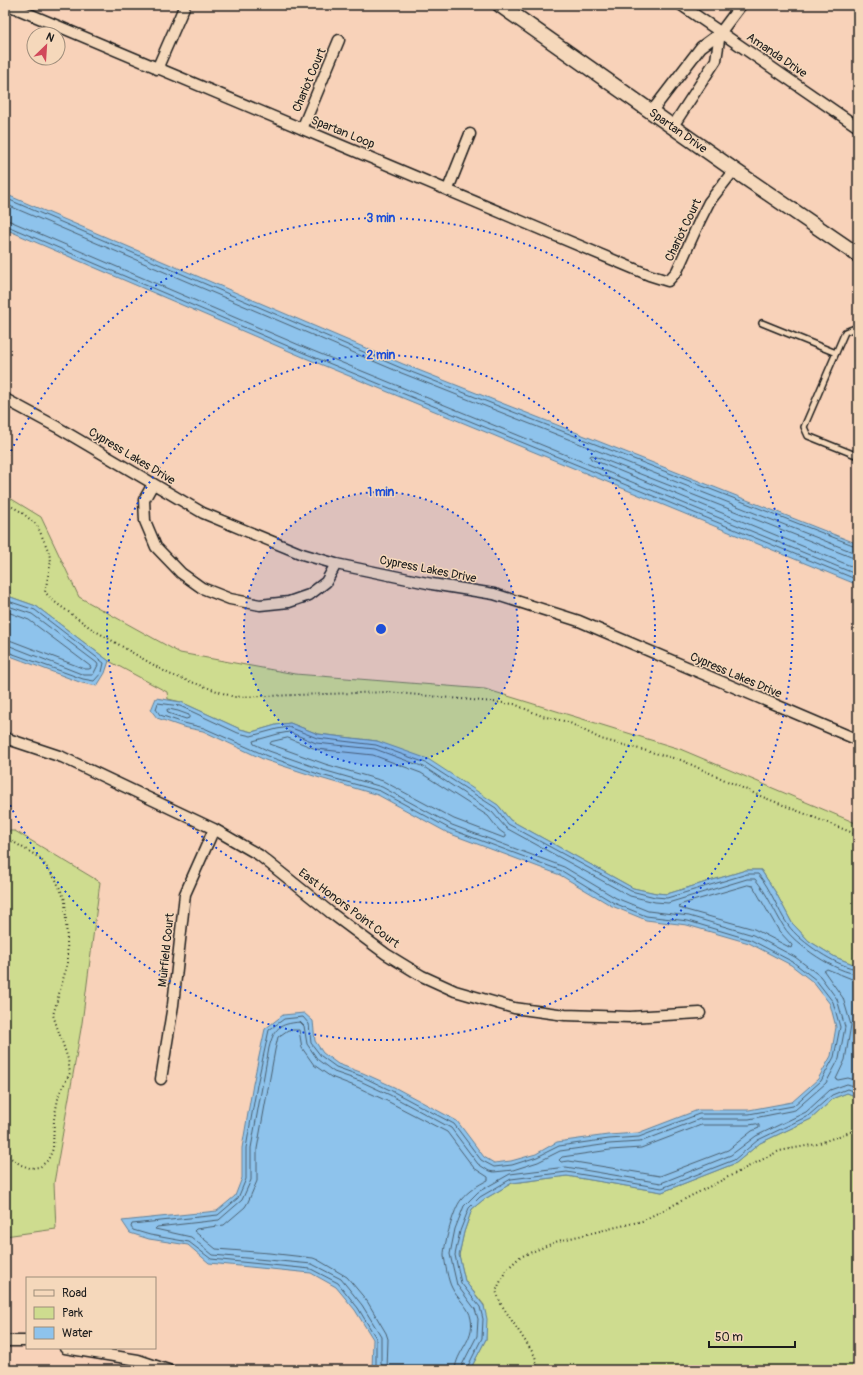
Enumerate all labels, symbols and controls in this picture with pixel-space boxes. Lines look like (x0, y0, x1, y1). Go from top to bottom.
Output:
north arrow (26, 26, 66, 66)
text: N (44, 30, 57, 45)
street label: Amanda Drive (744, 30, 810, 81)
street label: Chariot Court (289, 46, 330, 114)
street label: Spartan Drive (646, 105, 710, 157)
street label: Spartan Loop (309, 113, 377, 152)
street label: Chariot Court (662, 196, 705, 264)
text: 3 min (367, 211, 396, 226)
text: 2 min (367, 348, 396, 363)
street label: Cypress Lakes Drive (86, 425, 178, 488)
text: 1 min (368, 485, 395, 500)
street label: Cypress Lakes Drive (378, 553, 478, 586)
centre of rings (374, 622, 388, 636)
street label: Cypress Lakes Drive (688, 649, 784, 702)
street label: East Honors Point Court (295, 866, 402, 951)
street label: Muirfield Court (155, 912, 178, 988)
legend (26, 1277, 156, 1349)
text: Road (62, 1286, 87, 1301)
text: Park (62, 1306, 83, 1321)
scale bar (709, 1323, 795, 1349)
text: Water (62, 1326, 93, 1341)
text: 50 m (715, 1330, 743, 1345)

